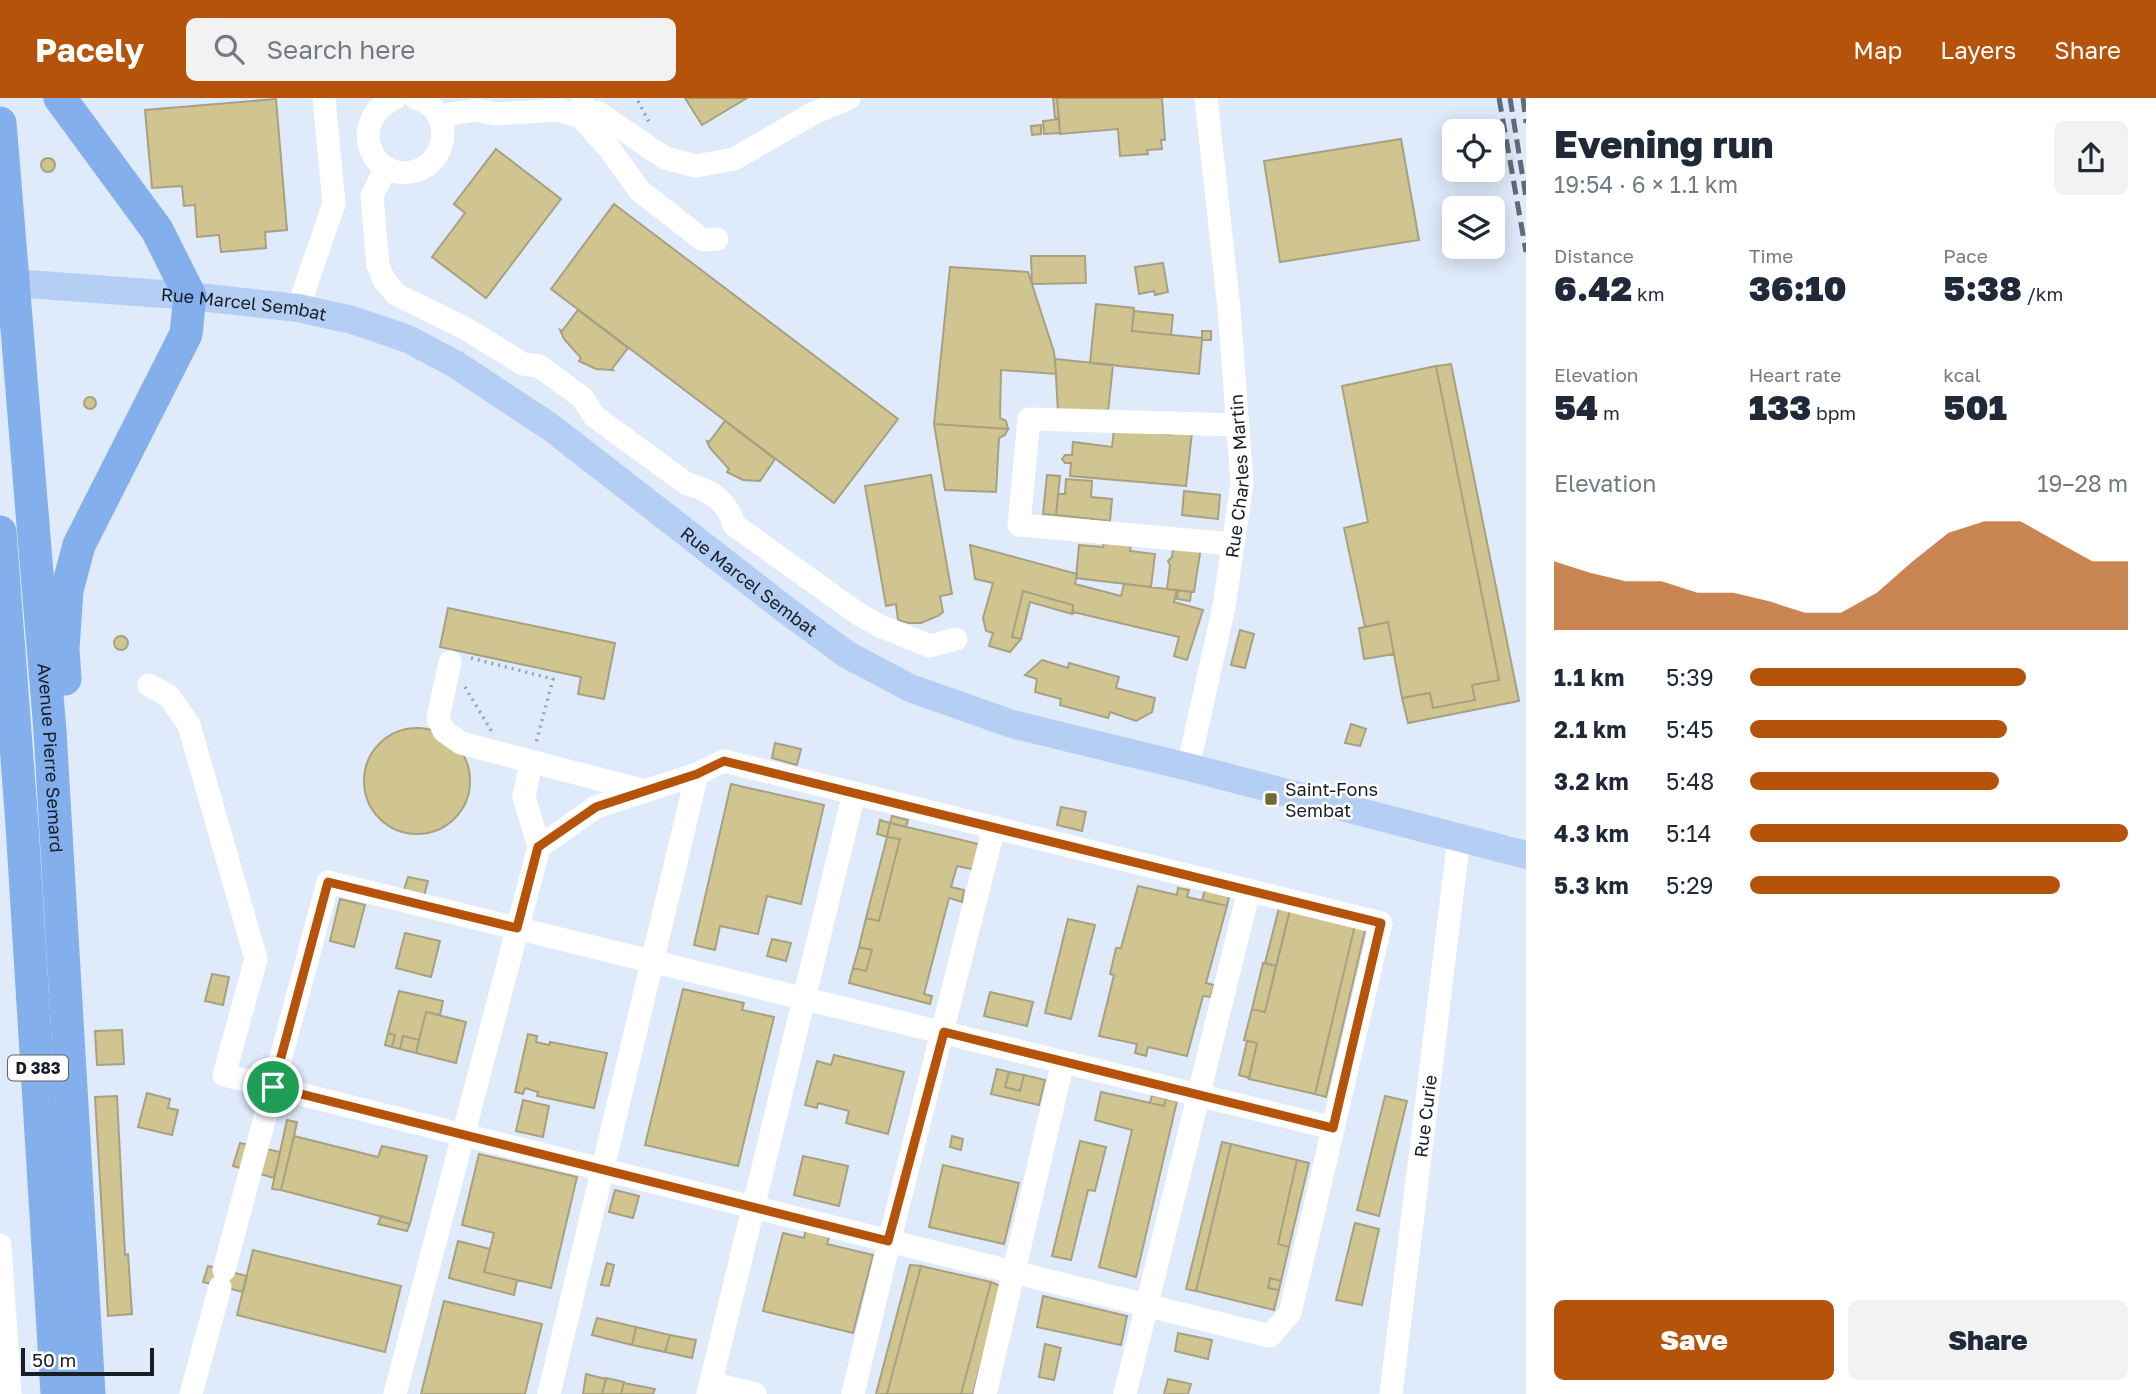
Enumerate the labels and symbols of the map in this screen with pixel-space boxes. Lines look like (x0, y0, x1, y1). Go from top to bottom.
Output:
street label: Rue Marcel Sembat (160, 283, 329, 325)
street label: Rue Charles Martin (1220, 393, 1253, 559)
street label: Rue Marcel Sembat (677, 522, 822, 641)
street label: Avenue Pierre Semard (33, 662, 68, 853)
place label: Saint-Fons Sembat (1285, 778, 1378, 821)
marker: Saint-Fons Sembat (1263, 791, 1279, 807)
road number: D 383 (8, 1056, 68, 1080)
pin (243, 1057, 303, 1117)
street label: Rue Curie (1409, 1073, 1441, 1159)
scale bar (21, 1345, 154, 1377)

